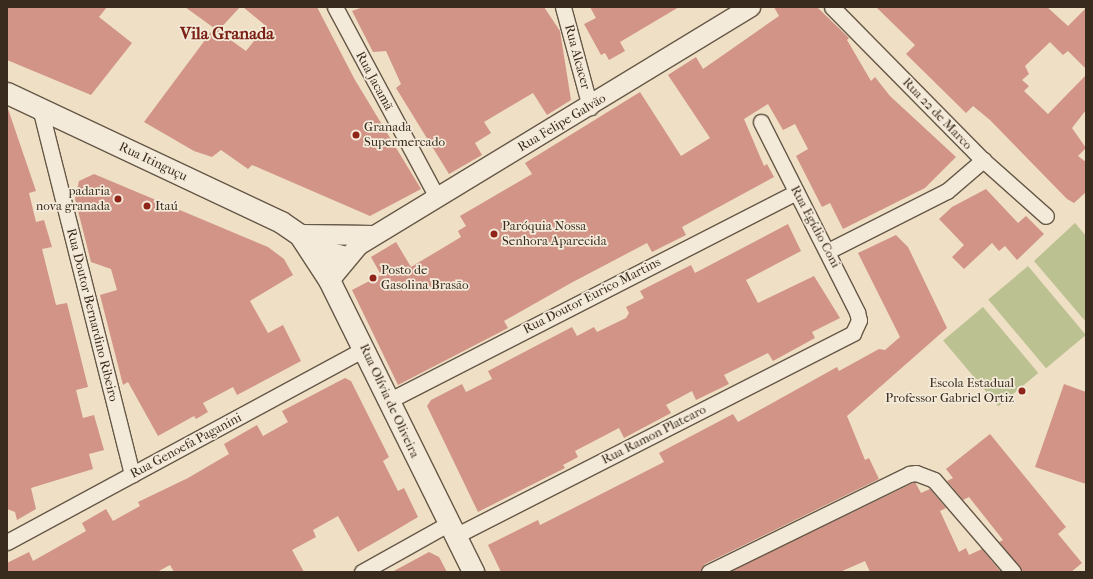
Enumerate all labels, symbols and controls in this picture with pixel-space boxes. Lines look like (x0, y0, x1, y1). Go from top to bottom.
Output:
street label: Rua Alcacer (561, 23, 593, 91)
district label: Vila Granada (180, 24, 274, 44)
street label: Rua Jacamã (352, 49, 396, 113)
street label: Rua 22 de Marco (899, 75, 975, 153)
street label: Rua Felipe Galvão (515, 91, 609, 155)
place label: Granada Supermercado (364, 120, 445, 151)
marker: Granada Supermercado (351, 130, 361, 140)
street label: Rua Itinguçu (116, 139, 190, 185)
street label: Rua Egídio Coni (787, 183, 843, 271)
place label: padaria nova granada (36, 184, 110, 215)
marker: padaria nova granada (113, 194, 123, 204)
place label: Itaú (155, 198, 178, 214)
marker: Itaú (142, 201, 152, 211)
place label: Paróquia Nossa Senhora Aparecida (502, 219, 607, 250)
street label: Rua Doutor Bernardino Ribeiro (63, 227, 121, 403)
marker: Paróquia Nossa Senhora Aparecida (489, 229, 499, 239)
street label: Rua Doutor Eurico Martins (520, 254, 664, 338)
place label: Posto de Gasolina Brasão (381, 263, 469, 294)
marker: Posto de Gasolina Brasão (368, 273, 378, 283)
street label: Rua Olívia de Oliveira (356, 342, 422, 460)
place label: Escola Estadual Professor Gabriel Ortiz (885, 376, 1014, 407)
marker: Escola Estadual Professor Gabriel Ortiz (1017, 386, 1027, 396)
street label: Rua Ramon Platearo (599, 402, 709, 468)
street label: Rua Genoefa Paganini (128, 410, 244, 482)

